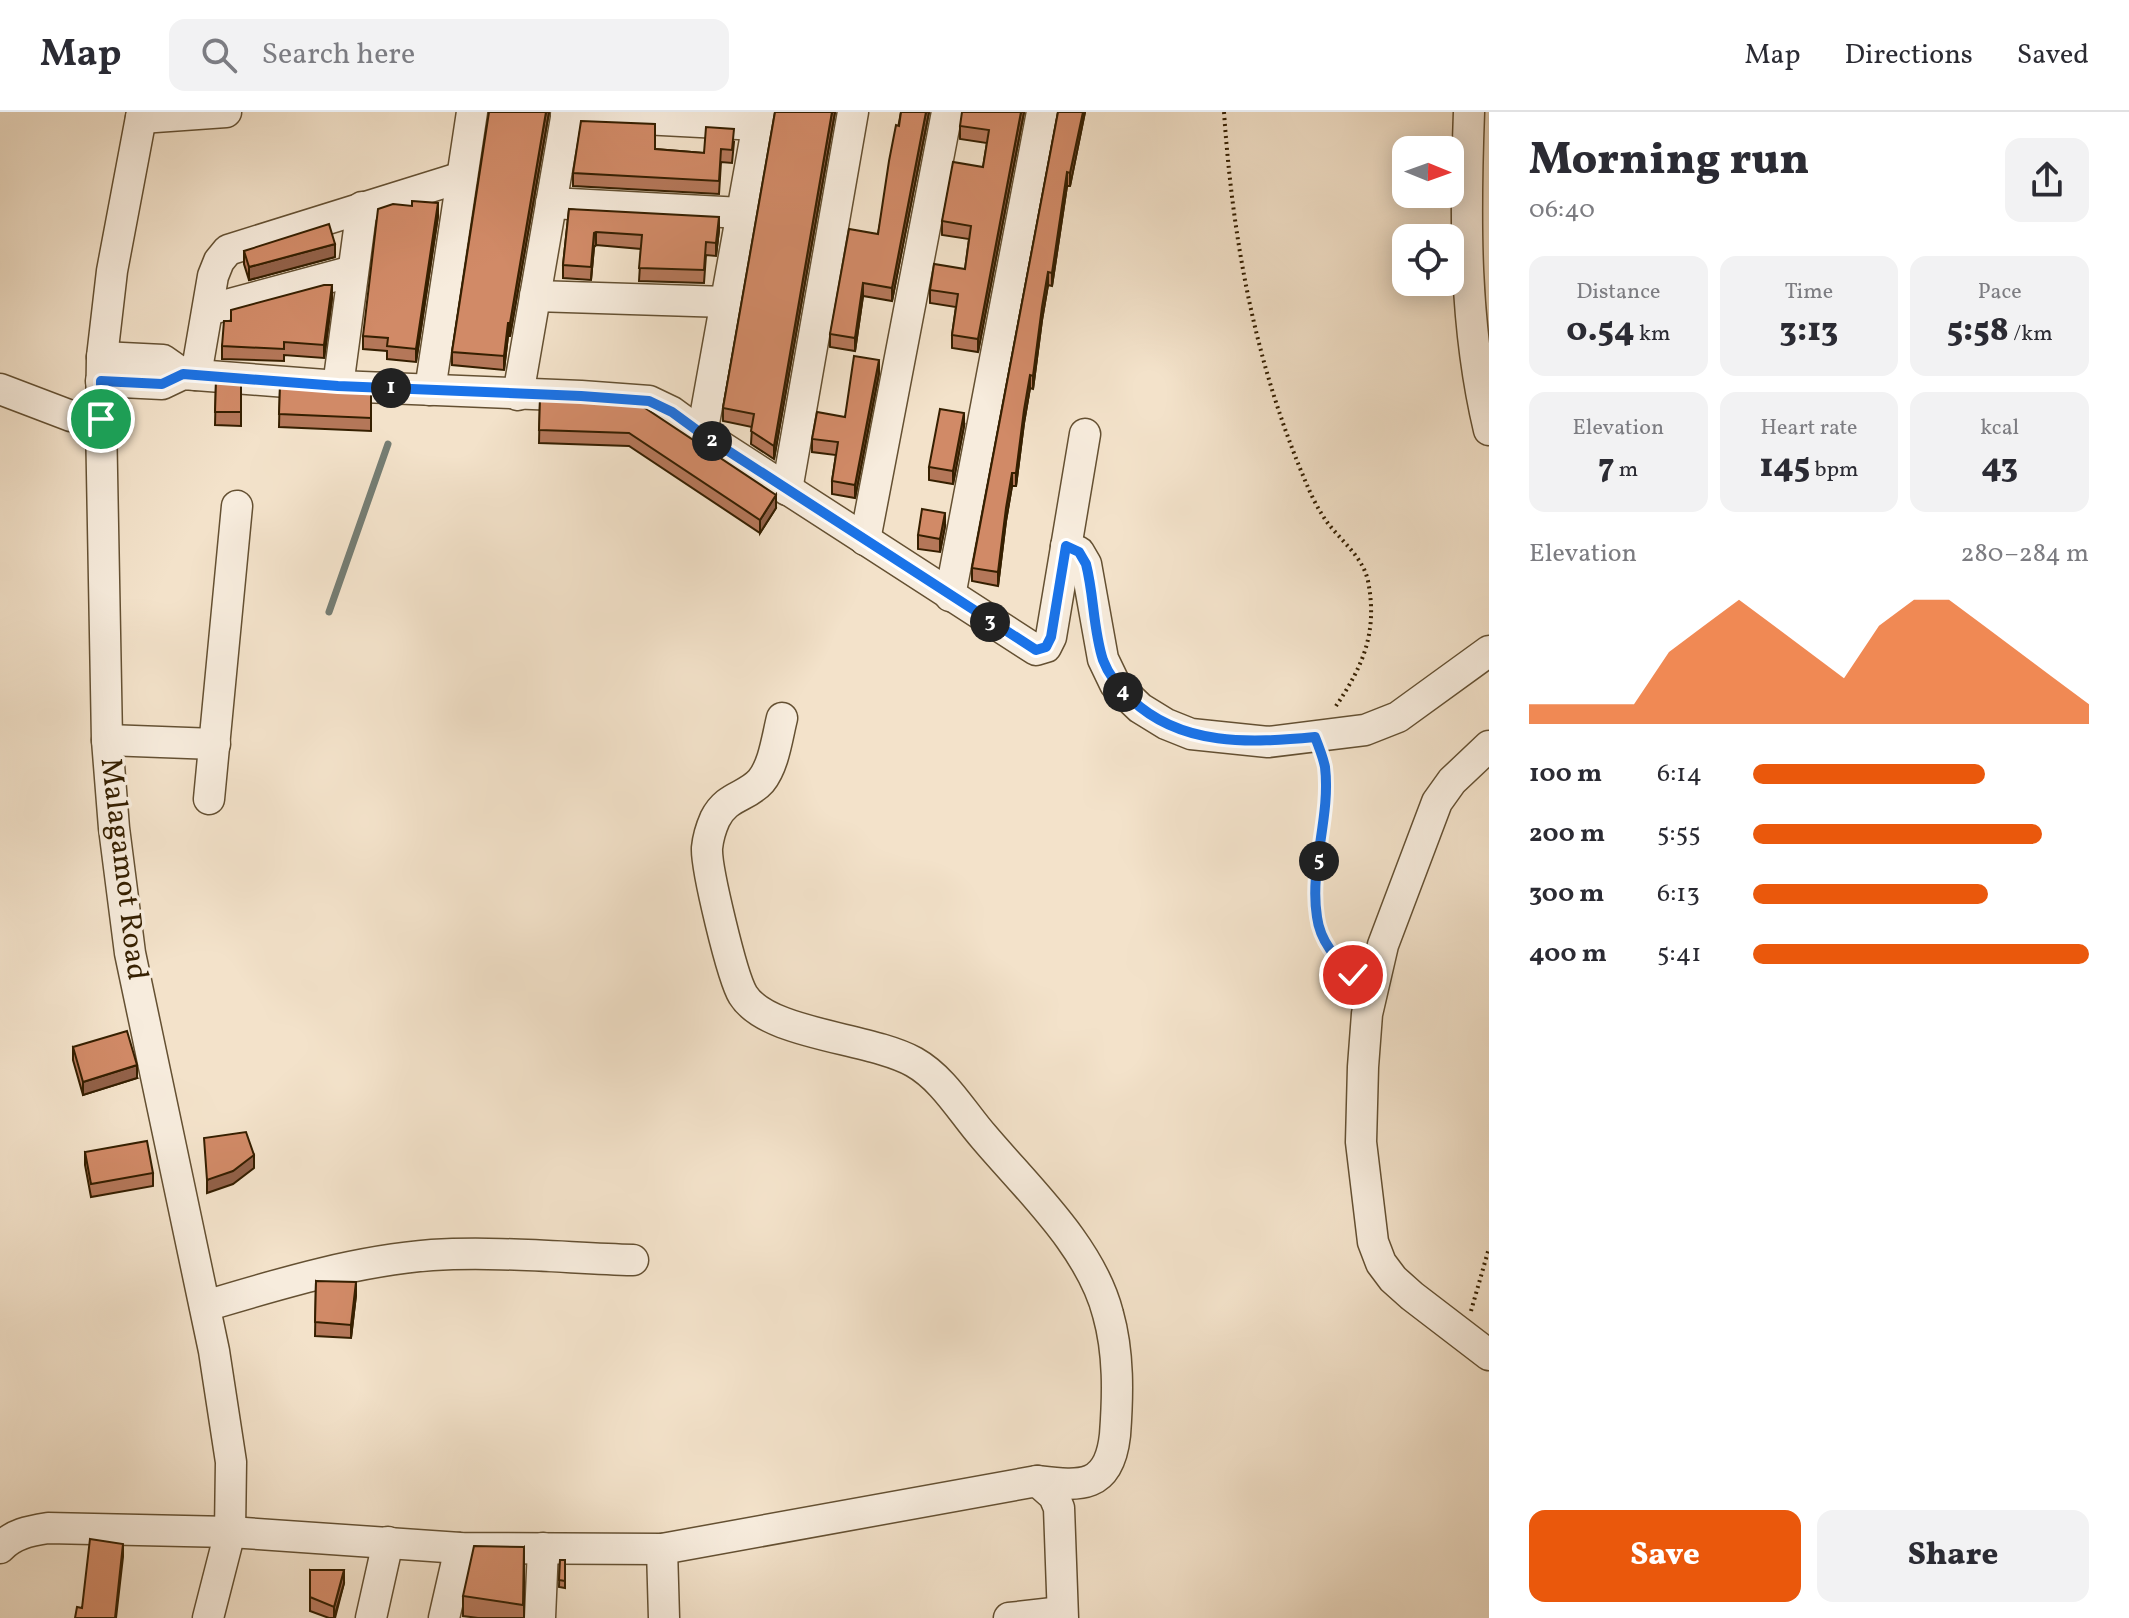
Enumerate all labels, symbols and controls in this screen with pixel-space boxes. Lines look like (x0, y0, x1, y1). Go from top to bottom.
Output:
search box (169, 19, 729, 91)
text: Map (40, 29, 121, 82)
icon: search (197, 33, 241, 77)
text: Search here (261, 34, 415, 76)
text: Map (1745, 36, 1801, 75)
text: Directions (1845, 36, 1973, 75)
text: Saved (2017, 36, 2089, 75)
text: Morning run (1529, 131, 1809, 192)
north arrow (1392, 136, 1464, 208)
map controls (1392, 136, 1464, 296)
button: share (2005, 138, 2089, 222)
text: 06:40 (1529, 192, 1595, 228)
button: locate (1392, 224, 1464, 296)
text: Distance (1576, 277, 1660, 308)
text: Time (1785, 277, 1833, 308)
text: Pace (1978, 277, 2022, 308)
text: 0.54 (1566, 308, 1635, 355)
text: 3:13 (1780, 308, 1838, 355)
text: 5:58 (1947, 308, 2009, 355)
text: km (1635, 319, 1670, 350)
text: /km (2009, 319, 2053, 350)
pin: 1 (371, 368, 411, 408)
text: 1 (387, 372, 395, 403)
pin (67, 385, 135, 453)
icon: arrive (79, 397, 123, 441)
text: Elevation (1573, 413, 1664, 444)
text: Heart rate (1760, 413, 1858, 444)
text: kcal (1980, 413, 2019, 444)
pin: 2 (692, 421, 732, 461)
text: 2 (706, 425, 718, 456)
text: 7 (1598, 444, 1614, 491)
text: 145 (1759, 444, 1810, 491)
text: 43 (1981, 444, 2018, 491)
text: m (1614, 455, 1638, 486)
text: bpm (1810, 455, 1859, 486)
text: Elevation (1529, 536, 1637, 572)
text: 280–284 m (1961, 536, 2089, 572)
pin: 3 (970, 602, 1010, 642)
text: 3 (984, 606, 996, 637)
pin: 4 (1103, 672, 1143, 712)
text: 4 (1116, 676, 1130, 707)
street label: Malagamot Road (89, 755, 157, 983)
text: 100 m (1529, 756, 1602, 792)
text: 6:14 (1657, 756, 1702, 792)
text: 200 m (1529, 816, 1605, 852)
text: 5:55 (1657, 816, 1701, 852)
pin: 5 (1299, 841, 1339, 881)
text: 5 (1314, 845, 1324, 876)
text: 300 m (1529, 876, 1605, 912)
text: 6:13 (1657, 876, 1700, 912)
text: 400 m (1529, 936, 1607, 972)
text: 5:41 (1657, 936, 1701, 972)
pin (1319, 941, 1387, 1009)
icon: check (1331, 953, 1375, 997)
button: Save (1529, 1510, 1801, 1602)
button: Share (1817, 1510, 2089, 1602)

